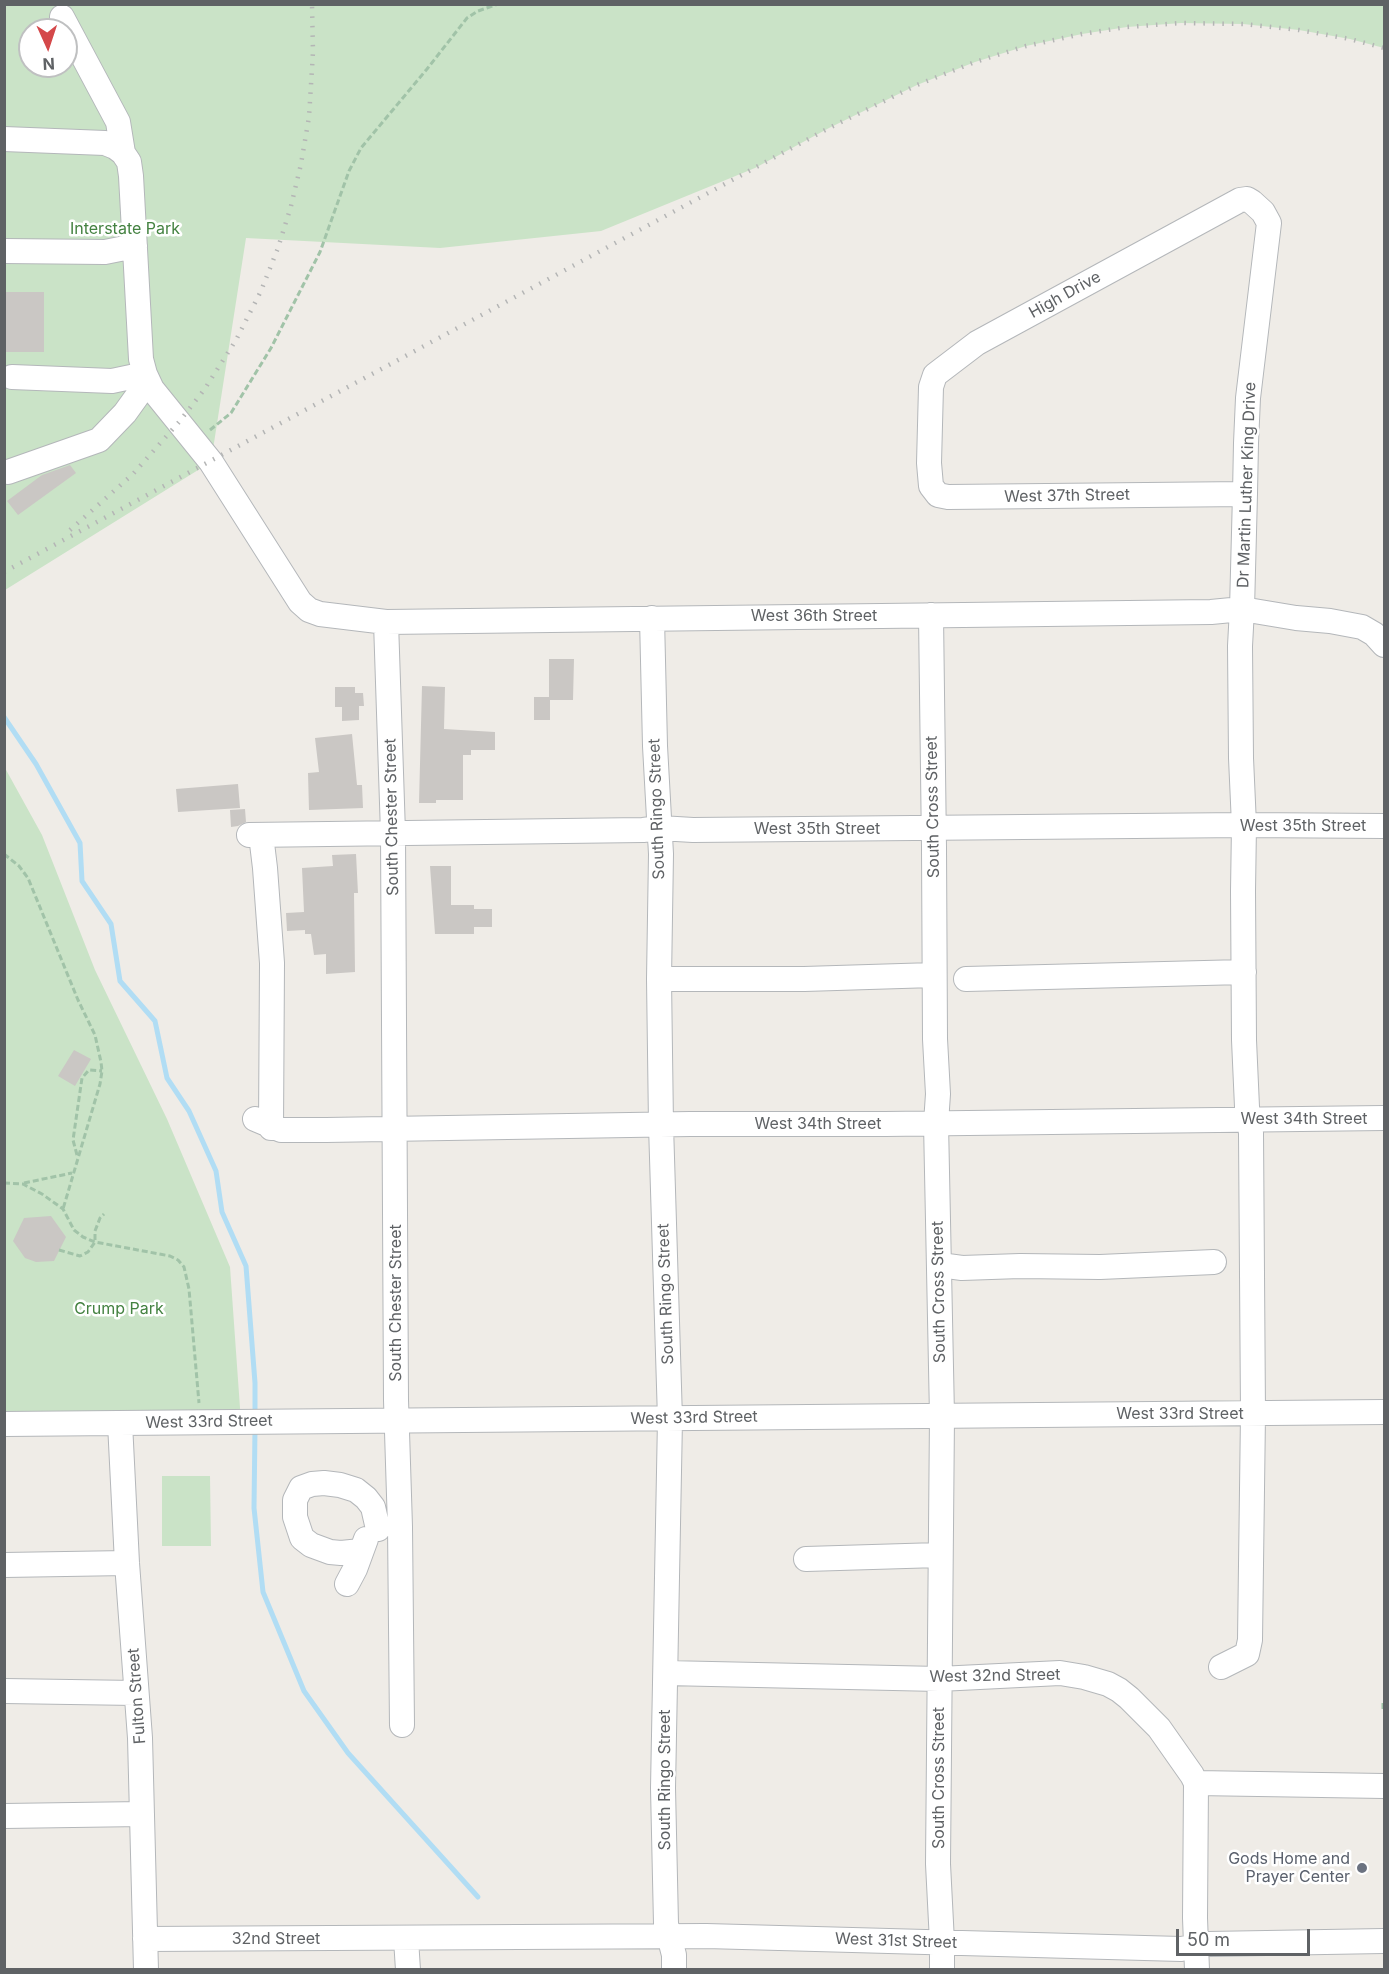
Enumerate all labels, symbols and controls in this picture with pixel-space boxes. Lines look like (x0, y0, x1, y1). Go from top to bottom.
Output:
north arrow (18, 18, 78, 78)
text: N (42, 54, 55, 74)
park label: Interstate Park (70, 219, 180, 239)
street label: High Drive (1026, 267, 1104, 323)
street label: Dr Martin Luther King Drive (1234, 382, 1260, 588)
street label: West 37th Street (1004, 485, 1130, 507)
street label: West 36th Street (751, 606, 877, 626)
street label: South Cross Street (922, 736, 944, 878)
street label: South Chester Street (381, 738, 403, 896)
street label: South Ringo Street (645, 738, 669, 880)
street label: West 35th Street (1240, 816, 1366, 836)
street label: West 35th Street (754, 819, 880, 839)
street label: West 34th Street (1240, 1109, 1368, 1129)
street label: West 34th Street (754, 1114, 882, 1134)
street label: South Cross Street (928, 1221, 950, 1363)
street label: South Ringo Street (654, 1223, 678, 1365)
street label: South Chester Street (386, 1224, 406, 1382)
park label: Crump Park (74, 1299, 164, 1319)
street label: West 33rd Street (1116, 1404, 1244, 1424)
street label: West 33rd Street (630, 1407, 758, 1429)
street label: West 33rd Street (145, 1411, 273, 1433)
street label: Fulton Street (124, 1647, 150, 1745)
street label: West 32nd Street (929, 1665, 1061, 1687)
street label: South Cross Street (929, 1707, 949, 1849)
street label: South Ringo Street (655, 1709, 675, 1851)
place label: Gods Home and Prayer Center (1228, 1849, 1350, 1887)
marker: Gods Home and Prayer Center (1355, 1861, 1369, 1875)
scale bar (1179, 1917, 1312, 1955)
street label: 32nd Street (232, 1929, 320, 1949)
street label: West 31st Street (835, 1929, 957, 1953)
text: 50 m (1187, 1929, 1230, 1950)

